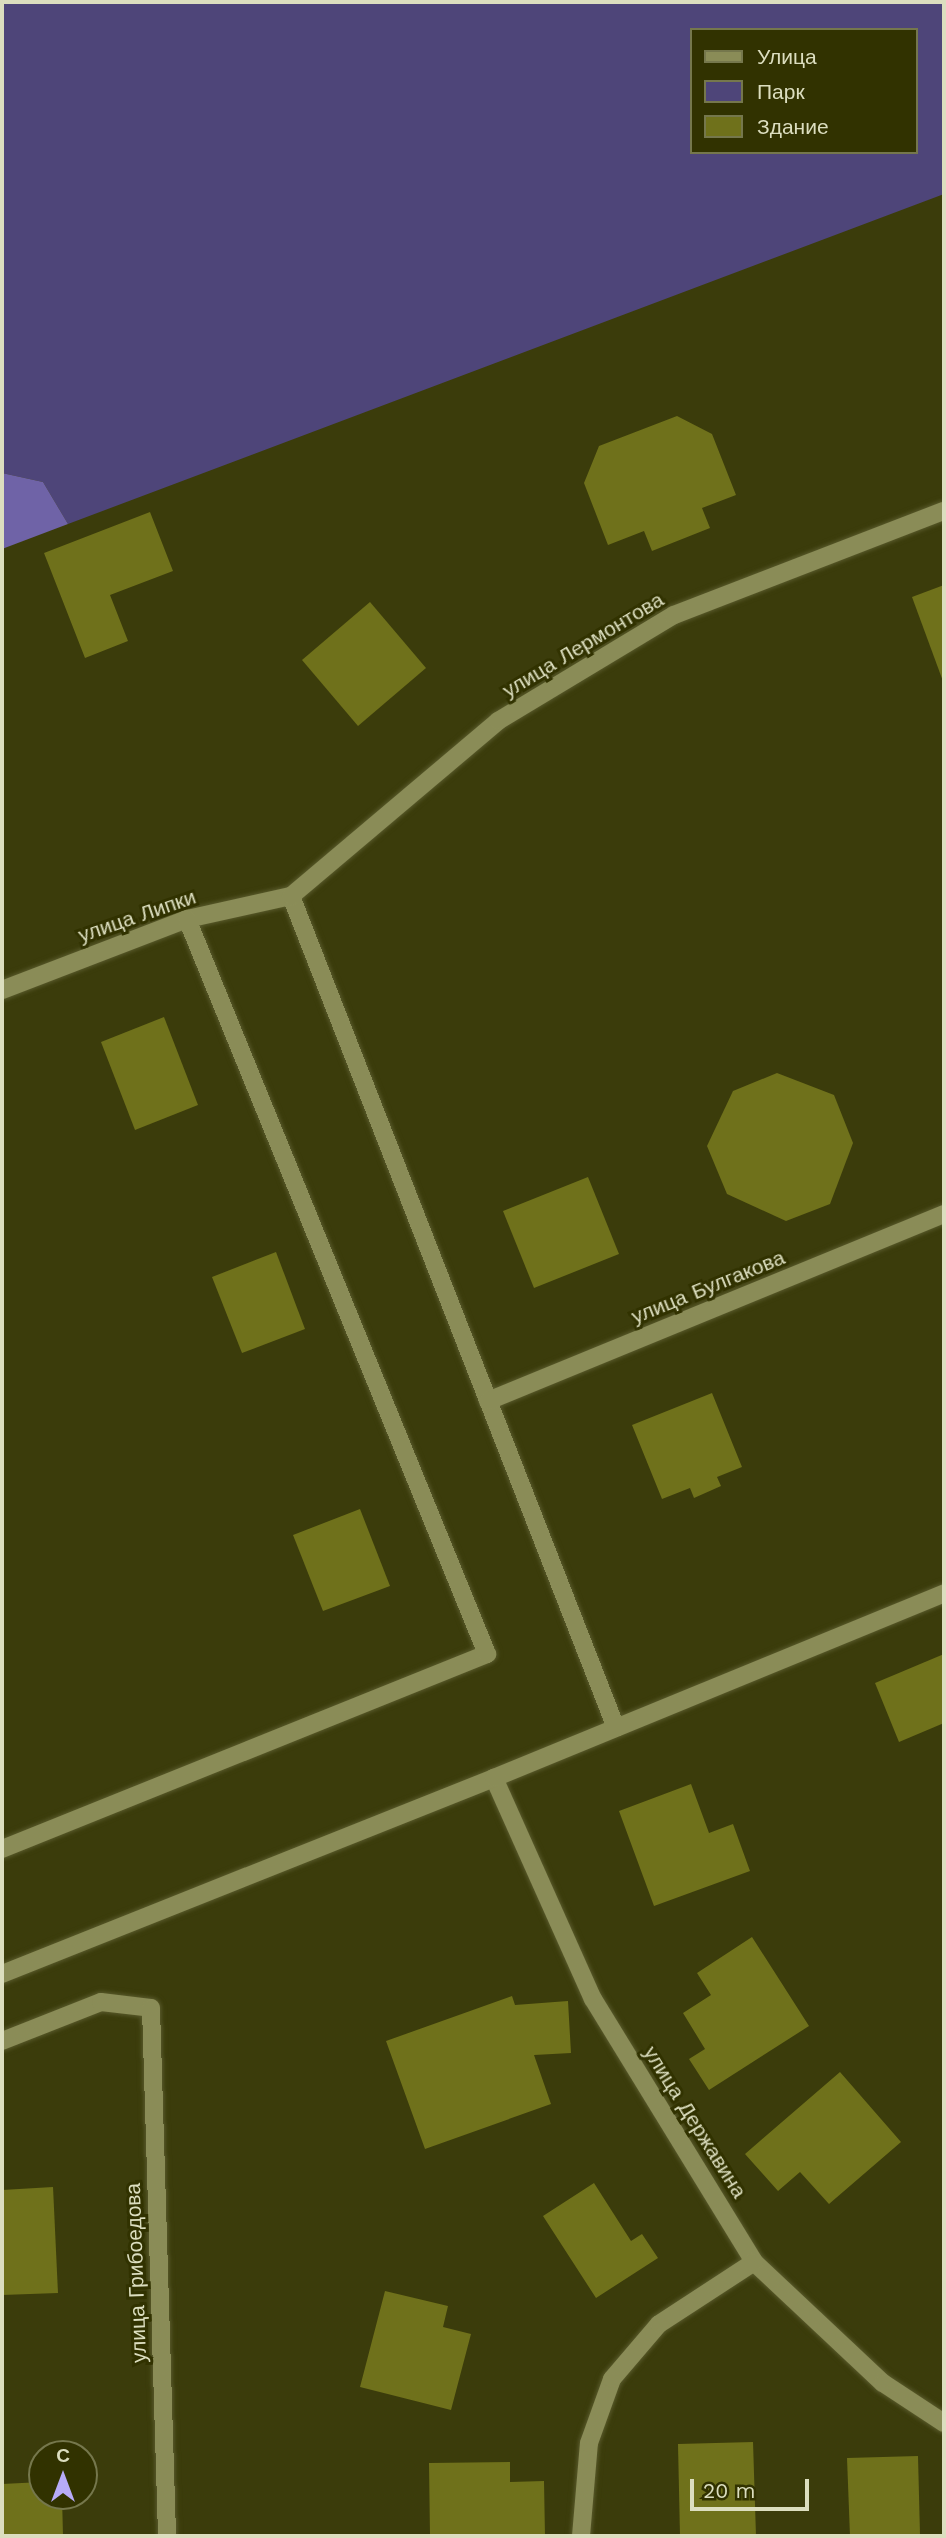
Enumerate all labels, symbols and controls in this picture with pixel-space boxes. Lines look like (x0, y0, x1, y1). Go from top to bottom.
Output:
legend (690, 28, 918, 154)
text: Улица (757, 44, 817, 69)
text: Парк (757, 79, 805, 104)
text: Здание (757, 114, 829, 139)
street label: улица Лермонтова (498, 587, 668, 703)
street label: улица Липки (75, 884, 199, 948)
street label: улица Булгакова (628, 1245, 788, 1329)
street label: улица Державина (638, 2041, 752, 2203)
street label: улица Грибоедова (120, 2183, 152, 2363)
north arrow (28, 2440, 98, 2510)
text: С (56, 2444, 70, 2467)
scale bar (694, 2464, 813, 2508)
text: 20 m (703, 2478, 755, 2503)

